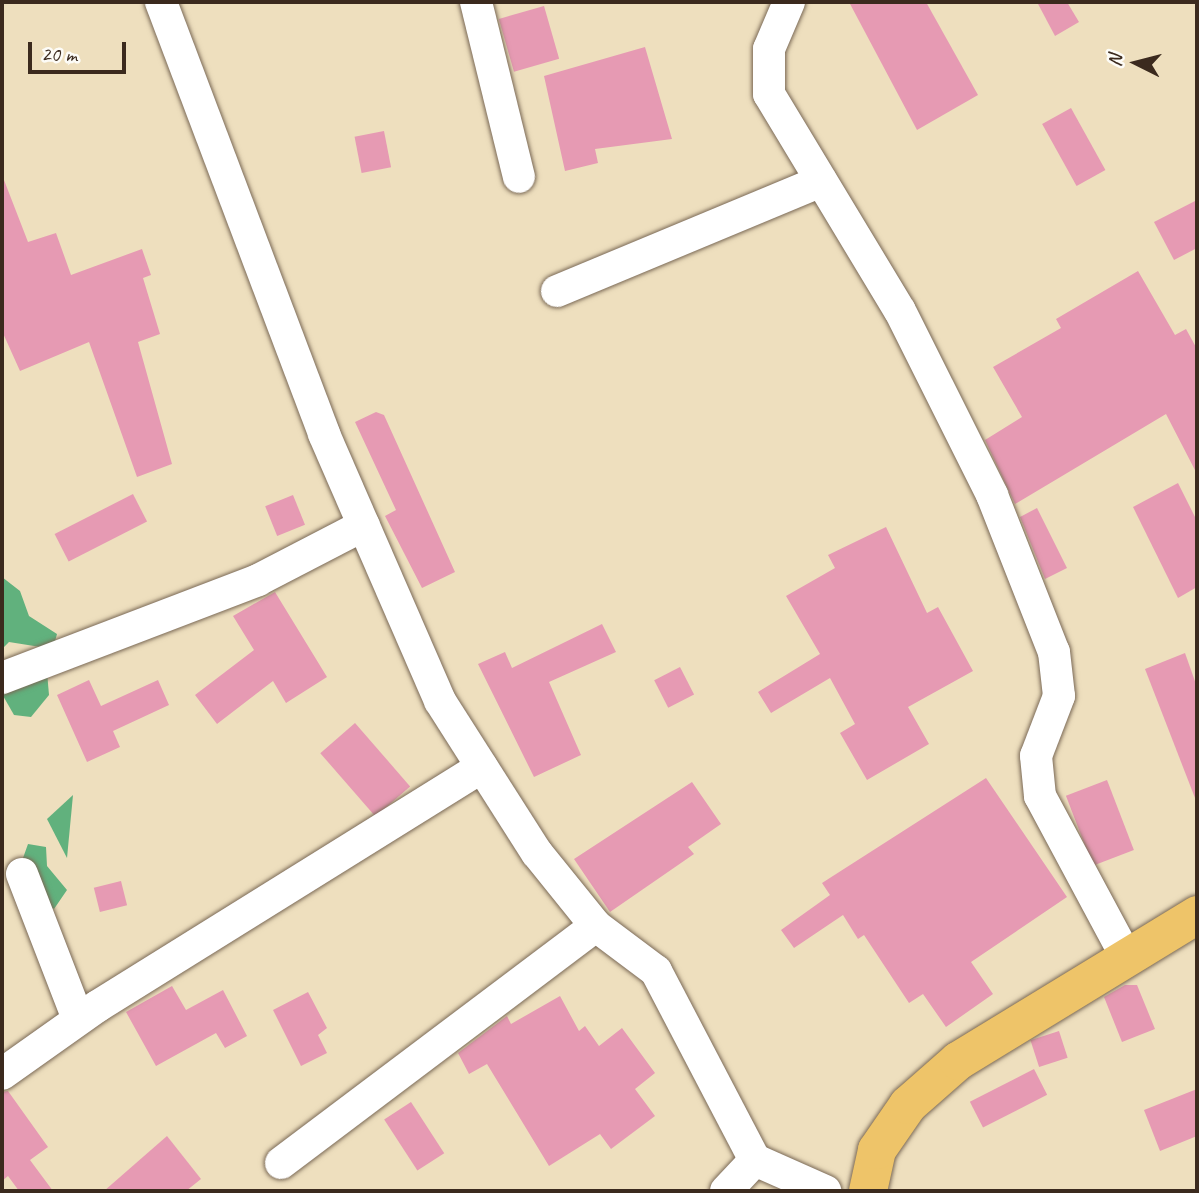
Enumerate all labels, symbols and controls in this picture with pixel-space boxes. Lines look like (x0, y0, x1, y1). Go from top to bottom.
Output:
scale bar (32, 28, 130, 72)
north arrow (1101, 28, 1171, 98)
text: 20 m (41, 41, 77, 67)
text: N (1103, 54, 1128, 68)

